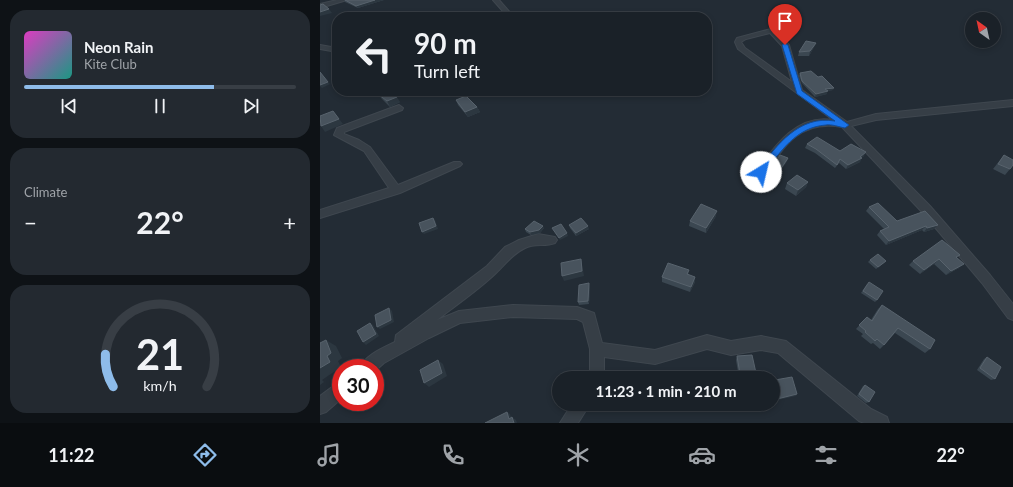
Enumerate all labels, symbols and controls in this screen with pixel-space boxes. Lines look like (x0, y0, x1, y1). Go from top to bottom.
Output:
pin (768, 4, 802, 45)
icon: arrive (774, 10, 796, 32)
north arrow (965, 12, 1001, 48)
map controls (965, 12, 1001, 48)
text: 90 m (414, 26, 477, 60)
icon: left (348, 28, 400, 80)
text: Neon Rain (84, 38, 153, 56)
text: Kite Club (84, 56, 137, 72)
text: Turn left (414, 60, 480, 82)
icon: previous (58, 95, 80, 117)
icon: pause (149, 95, 171, 117)
icon: next (240, 95, 262, 117)
position arrow (740, 151, 782, 193)
text: Climate (24, 184, 67, 200)
text: 22° (136, 204, 184, 240)
text: − (24, 209, 37, 236)
text: + (283, 209, 296, 236)
text: 21 (136, 329, 184, 379)
speed limit sign: 30 (332, 359, 384, 411)
text: km/h (143, 377, 177, 394)
text: 11:23 · 1 min · 210 m (596, 382, 736, 400)
icon: directions (191, 441, 219, 469)
icon: music (315, 441, 343, 469)
icon: phone (439, 441, 467, 469)
icon: climate (564, 441, 592, 469)
icon: car (688, 441, 716, 469)
icon: filters (812, 441, 840, 469)
text: 11:22 (48, 444, 95, 466)
text: 22° (936, 444, 965, 466)

